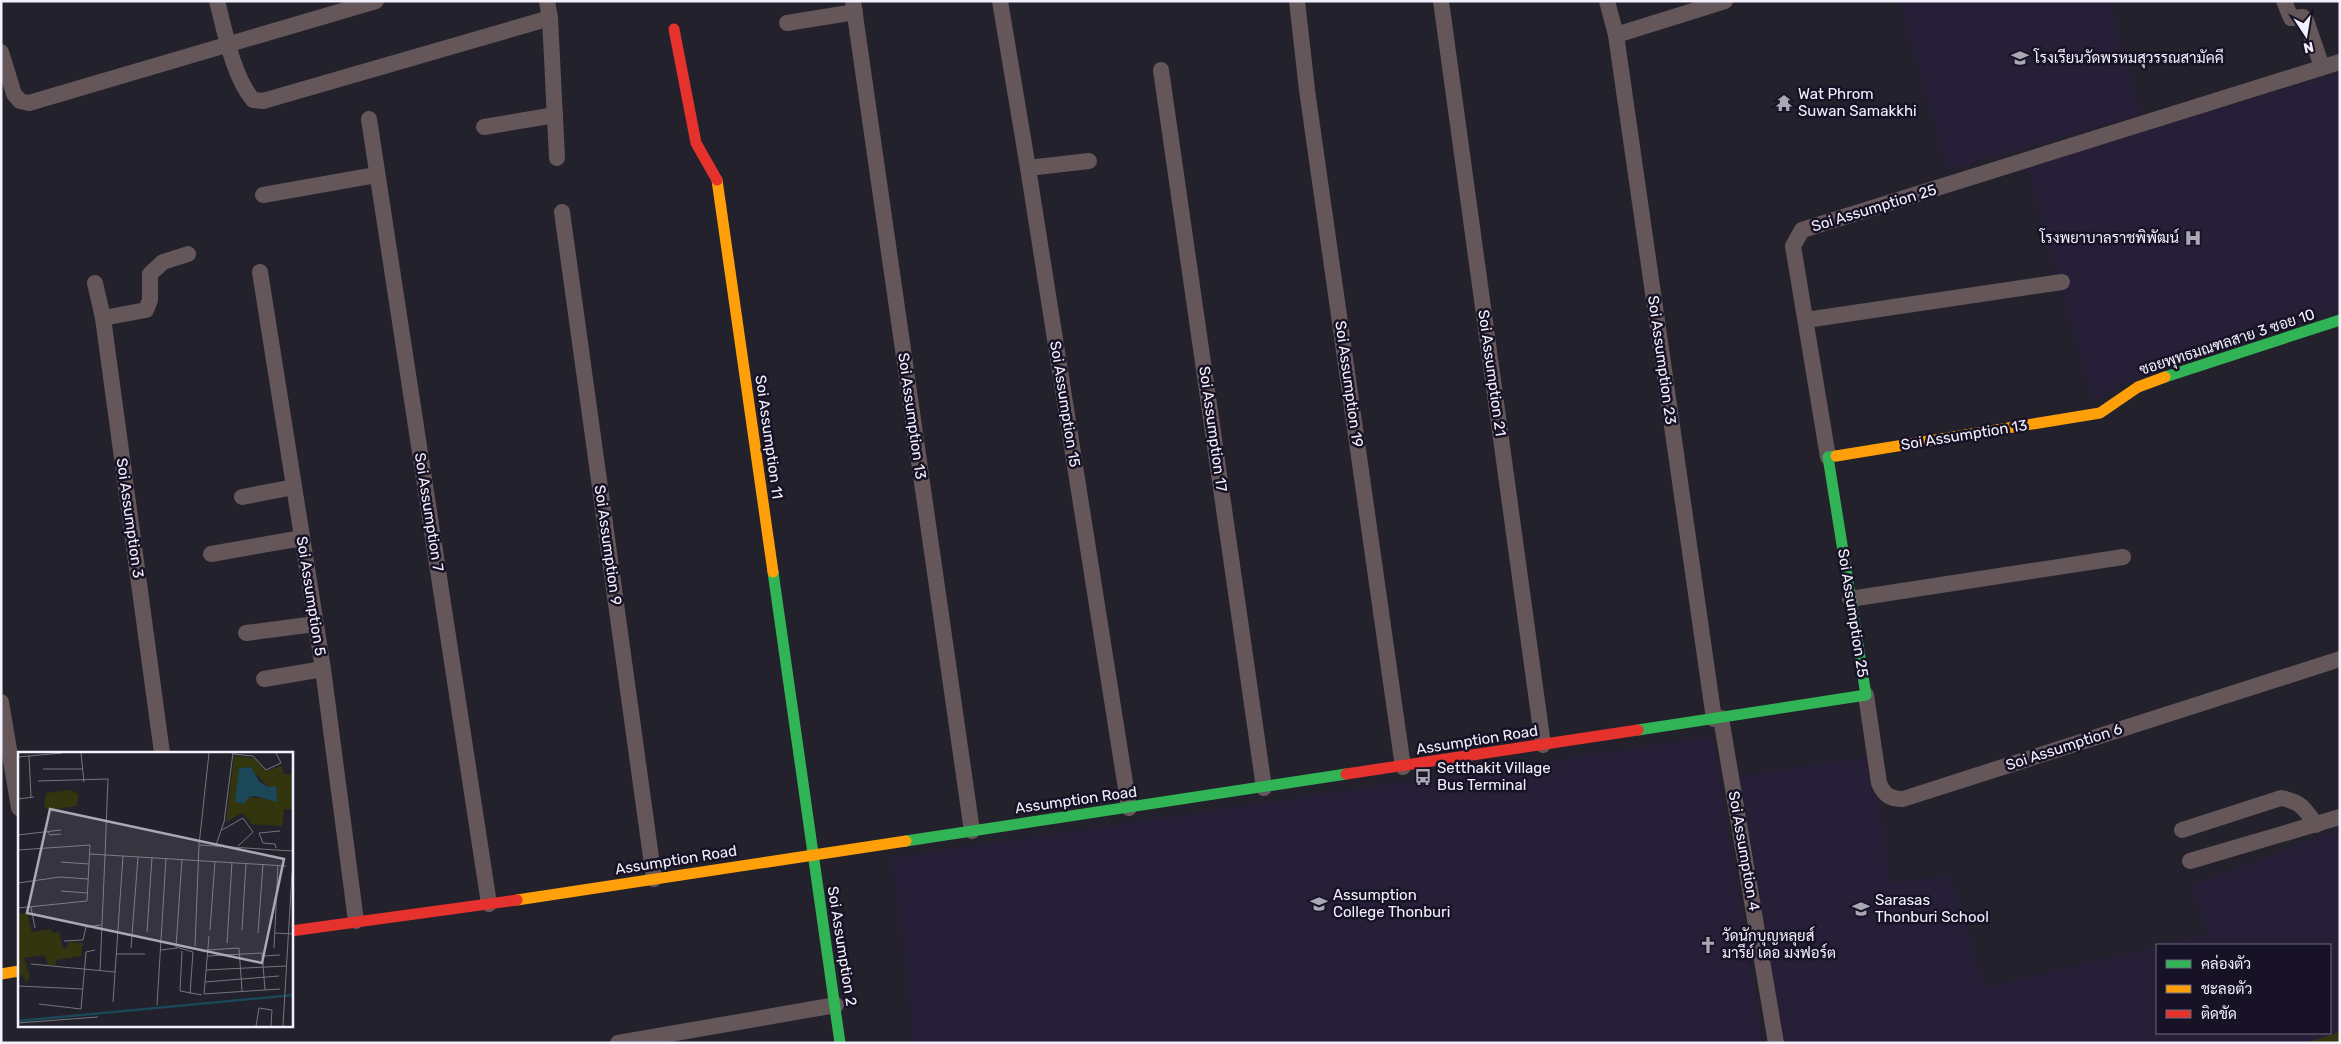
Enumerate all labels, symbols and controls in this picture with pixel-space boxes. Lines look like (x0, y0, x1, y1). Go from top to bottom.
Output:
north arrow (2281, 10, 2331, 60)
text: N (2302, 38, 2315, 57)
school or university icon: โรงเรียนวัดพรหมสุวรรณสามัคคี (2010, 48, 2030, 68)
place label: โรงเรียนวัดพรหมสุวรรณสามัคคี (2033, 48, 2224, 69)
place label: Wat Phrom Suwan Samakkhi (1798, 85, 1917, 120)
temple icon: Wat Phrom Suwan Samakkhi (1774, 93, 1794, 113)
street label: Soi Assumption 25 (1809, 180, 1939, 236)
place label: โรงพยาบาลราชพิพัฒน์ (2039, 228, 2179, 247)
hospital icon: โรงพยาบาลราชพิพัฒน์ (2183, 228, 2203, 248)
street label: Soi Assumption 23 (1644, 294, 1680, 426)
street label: ซอยพุทธมณฑลสาย 3 ซอย 10 (2137, 305, 2318, 381)
street label: Soi Assumption 21 (1474, 309, 1510, 437)
street label: Soi Assumption 19 (1331, 320, 1367, 449)
street label: Soi Assumption 15 (1046, 340, 1084, 469)
street label: Soi Assumption 13 (894, 352, 930, 480)
street label: Soi Assumption 17 (1195, 365, 1231, 493)
street label: Soi Assumption 11 (751, 374, 787, 500)
street label: Soi Assumption 13 (1900, 416, 2028, 454)
street label: Soi Assumption 7 (411, 451, 447, 573)
street label: Soi Assumption 3 (113, 457, 147, 579)
street label: Soi Assumption 9 (591, 484, 625, 606)
street label: Soi Assumption 5 (293, 535, 329, 657)
street label: Soi Assumption 25 (1834, 547, 1872, 679)
street label: Soi Assumption 6 (2004, 720, 2124, 774)
street label: Assumption Road (1415, 721, 1539, 759)
inset map (18, 752, 292, 1026)
place label: Setthakit Village Bus Terminal (1437, 759, 1551, 794)
bus stop icon: Setthakit Village Bus Terminal (1413, 767, 1433, 787)
street label: Assumption Road (1014, 783, 1138, 817)
street label: Soi Assumption 4 (1725, 790, 1763, 912)
street label: Assumption Road (614, 841, 738, 879)
street label: Soi Assumption 2 (824, 885, 860, 1007)
place label: Assumption College Thonburi (1333, 886, 1450, 921)
place label: Sarasas Thonburi School (1875, 891, 1989, 926)
school or university icon: Assumption College Thonburi (1309, 894, 1329, 914)
school or university icon: Sarasas Thonburi School (1851, 899, 1871, 919)
place label: วัดนักบุญหลุยส์ มารีย์ เดอ มงฟอร์ต (1722, 926, 1836, 962)
church icon: วัดนักบุญหลุยส์ มารีย์ เดอ มงฟอร์ต (1698, 935, 1718, 955)
legend (2156, 944, 2331, 1034)
text: คล่องตัว (2201, 954, 2251, 973)
text: ชะลอตัว (2201, 980, 2252, 998)
text: ติดขัด (2201, 1005, 2237, 1023)

